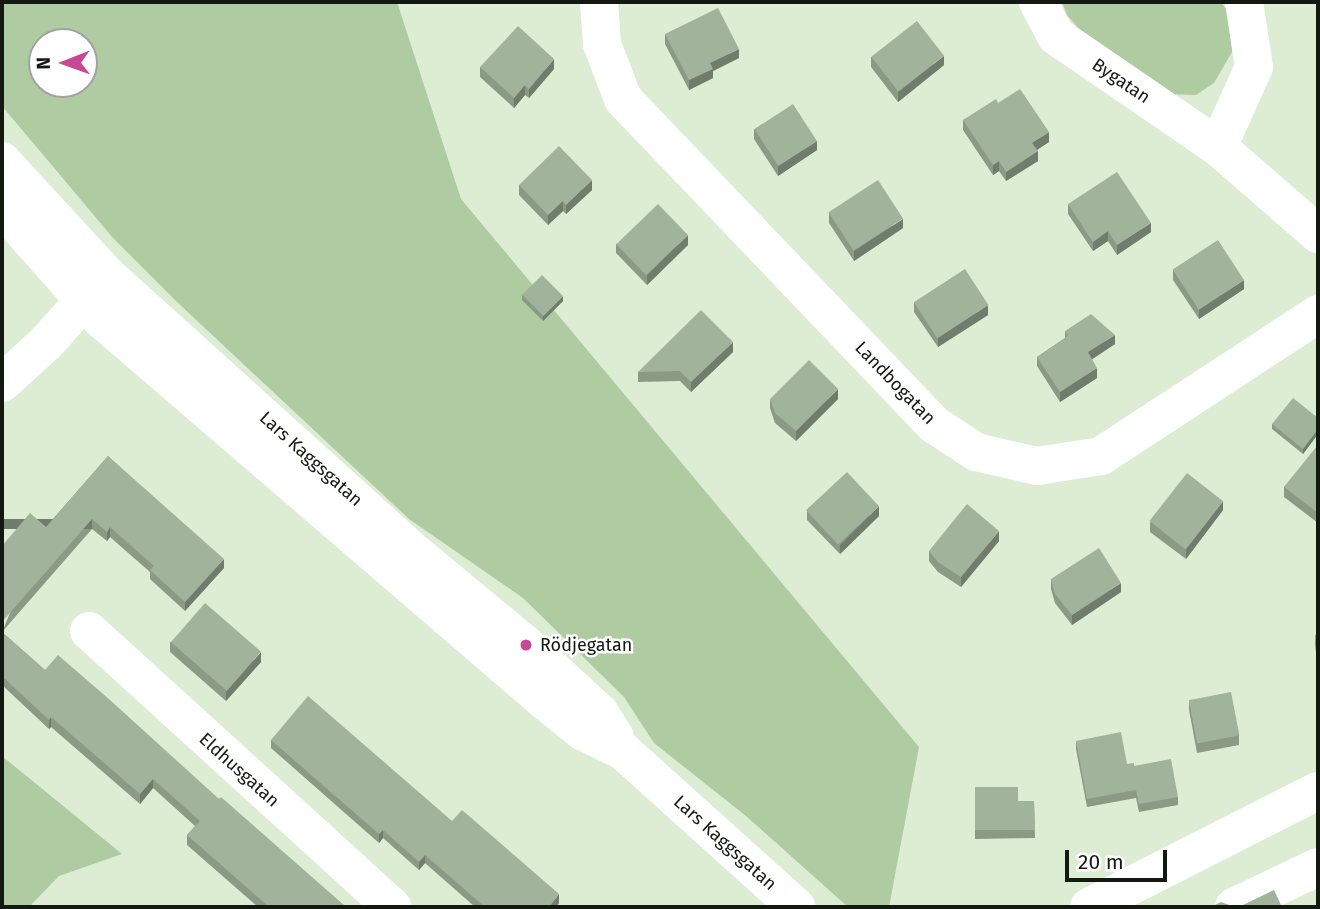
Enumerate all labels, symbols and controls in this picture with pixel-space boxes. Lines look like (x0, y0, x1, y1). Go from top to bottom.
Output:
north arrow (28, 28, 98, 98)
street label: Bygatan (1088, 54, 1154, 108)
text: N (32, 57, 55, 70)
street label: Landbogatan (850, 337, 940, 429)
street label: Lars Kaggsgatan (255, 407, 367, 511)
place label: Rödjegatan (540, 634, 632, 656)
marker: Rödjegatan (518, 637, 534, 653)
street label: Eldhusgatan (194, 728, 284, 812)
street label: Lars Kaggsgatan (669, 791, 781, 895)
scale bar (1068, 836, 1170, 880)
text: 20 m (1078, 849, 1124, 875)

